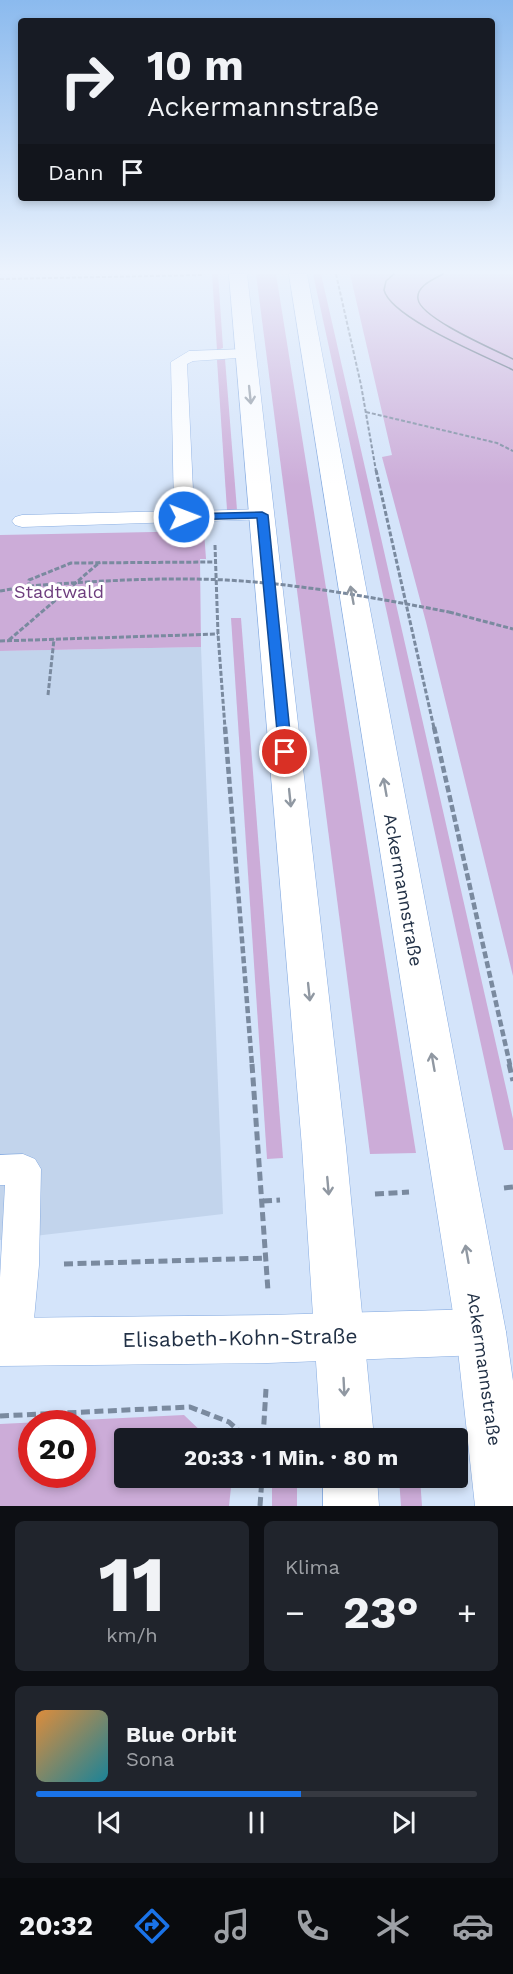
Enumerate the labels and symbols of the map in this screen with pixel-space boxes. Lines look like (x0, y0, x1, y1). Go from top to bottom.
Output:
one-way arrow (245, 385, 256, 404)
position arrow (152, 485, 216, 549)
park label: Stadtwald (14, 581, 104, 602)
one-way arrow (346, 585, 357, 605)
pin (259, 726, 310, 777)
one-way arrow (379, 777, 390, 797)
one-way arrow (285, 788, 296, 808)
street label: Ackermannstraße (380, 812, 427, 968)
one-way arrow (304, 982, 315, 1002)
one-way arrow (427, 1052, 438, 1072)
one-way arrow (323, 1176, 334, 1196)
one-way arrow (461, 1244, 472, 1264)
street label: Ackermannstraße (463, 1291, 506, 1447)
street label: Elisabeth-Kohn-Straße (122, 1323, 358, 1352)
one-way arrow (339, 1377, 350, 1397)
speed limit sign: 20 (18, 1410, 96, 1488)

